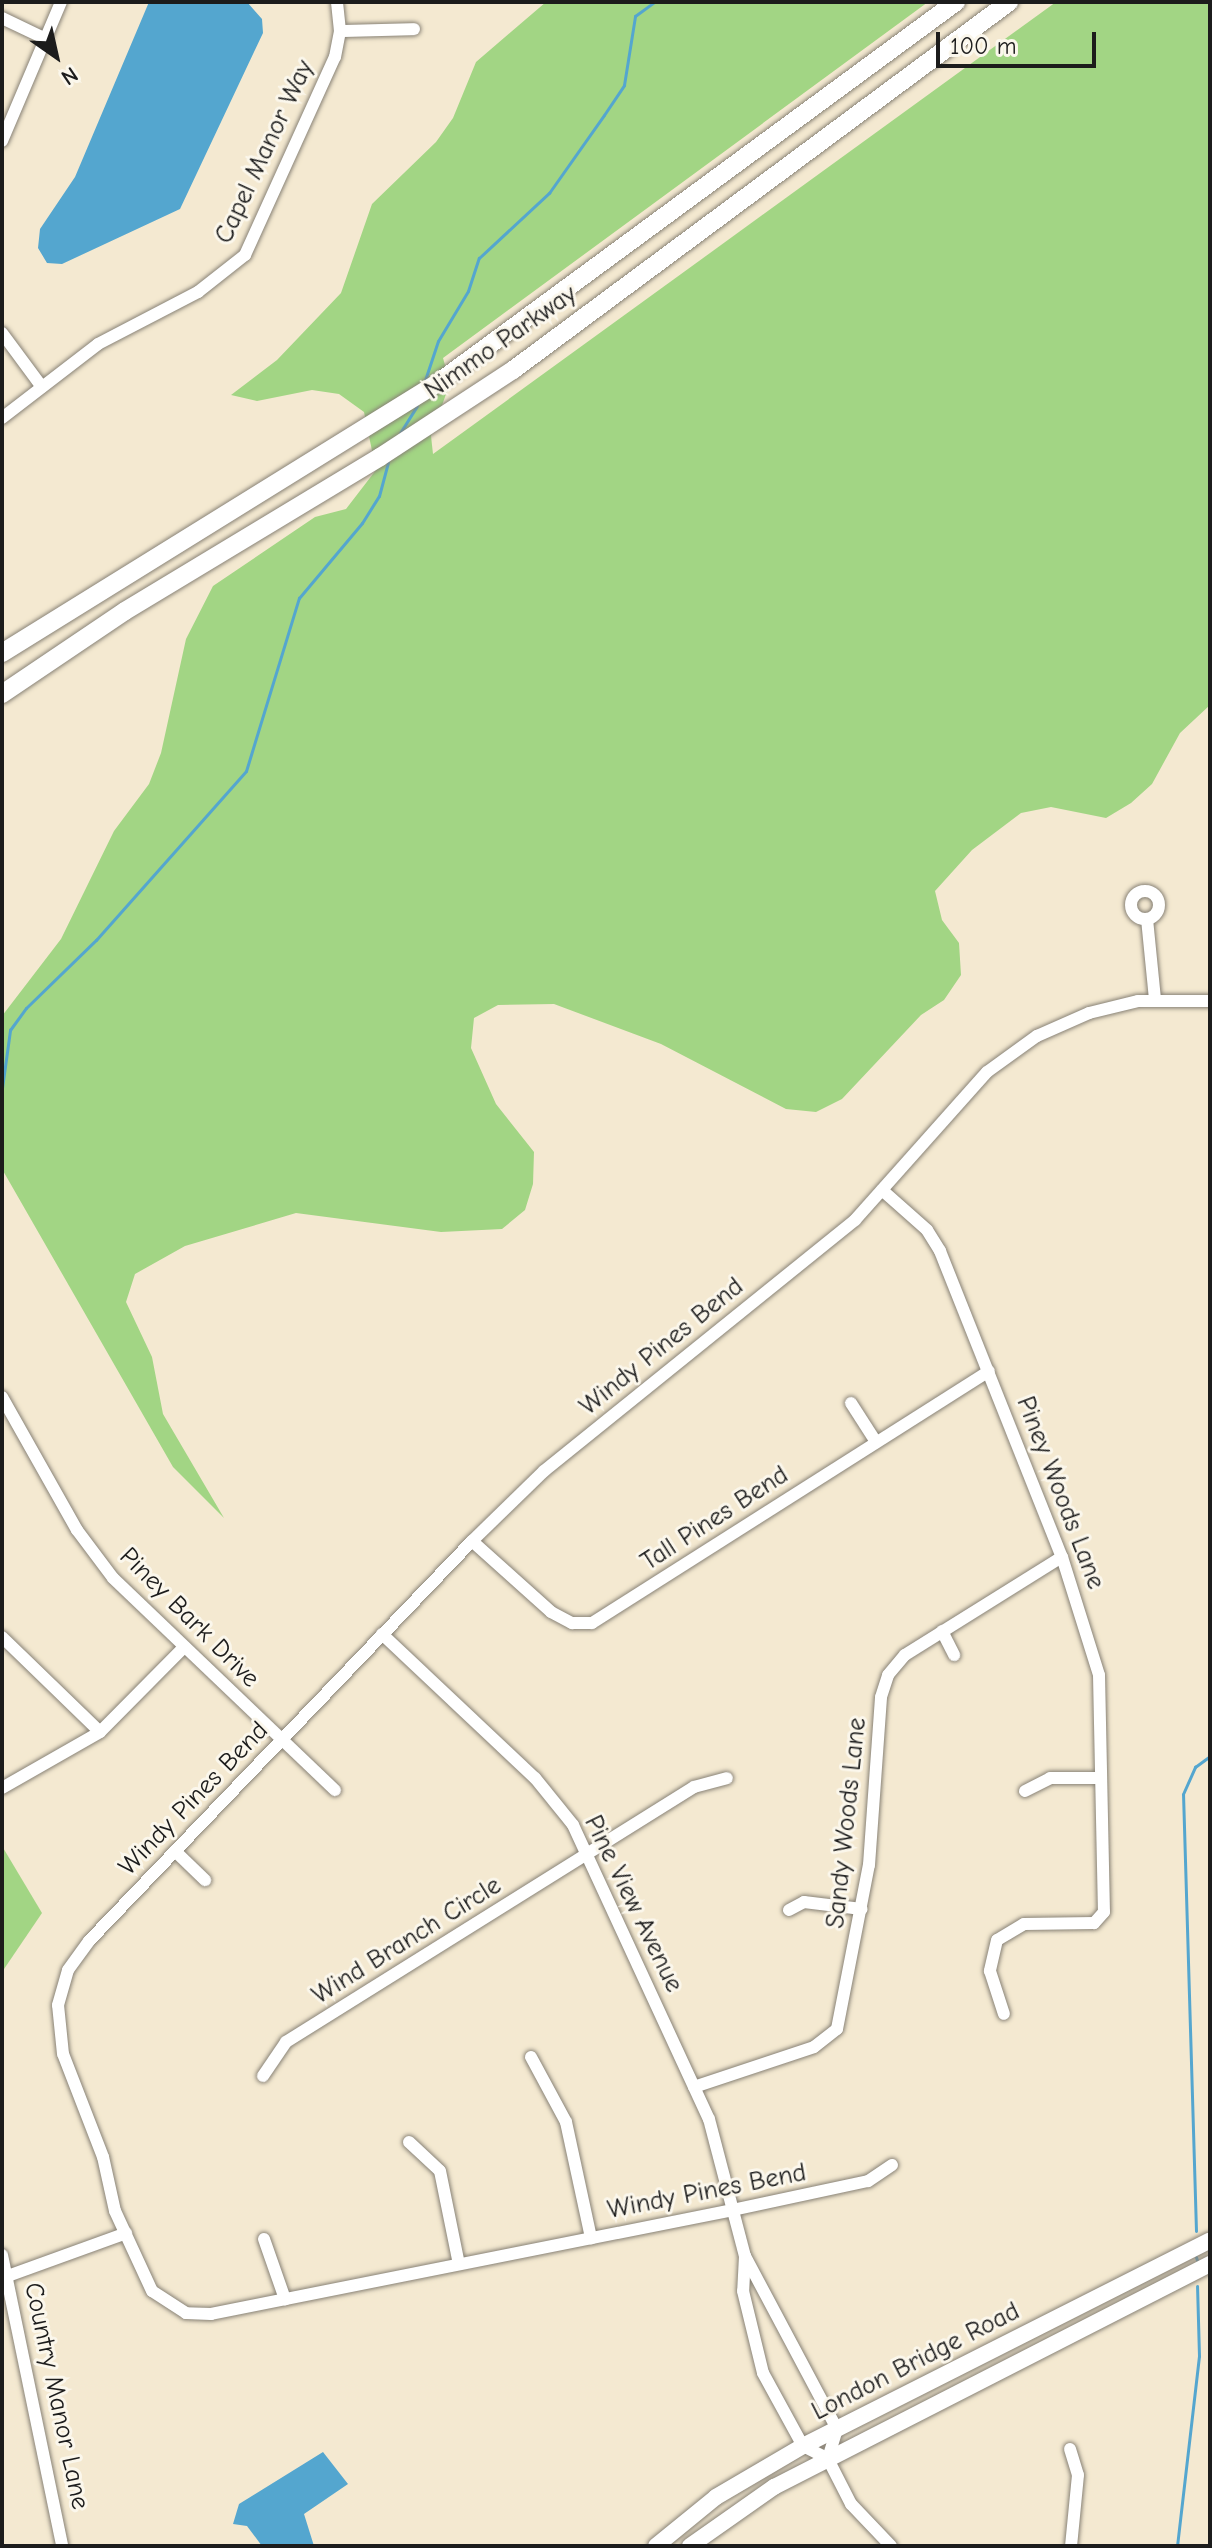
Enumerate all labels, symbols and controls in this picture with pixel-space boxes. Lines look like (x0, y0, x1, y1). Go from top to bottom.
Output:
north arrow (16, 16, 96, 96)
scale bar (940, 16, 1100, 66)
text: 100 m (950, 32, 1017, 60)
street label: Capel Manor Way (209, 55, 321, 249)
text: N (56, 61, 83, 91)
street label: Nimmo Parkway (419, 279, 583, 407)
street label: Windy Pines Bend (574, 1271, 750, 1423)
street label: Piney Woods Lane (1009, 1392, 1111, 1594)
street label: Tall Pines Bend (636, 1460, 794, 1578)
street label: Piney Bark Drive (112, 1541, 266, 1695)
street label: Windy Pines Bend (113, 1716, 275, 1882)
street label: Sandy Woods Lane (820, 1716, 874, 1930)
street label: Pine View Avenue (577, 1811, 689, 1997)
street label: Wind Branch Circle (307, 1870, 507, 2012)
street label: Windy Pines Bend (605, 2157, 809, 2227)
street label: Country Manor Lane (17, 2280, 95, 2512)
street label: London Bridge Road (807, 2296, 1025, 2428)

